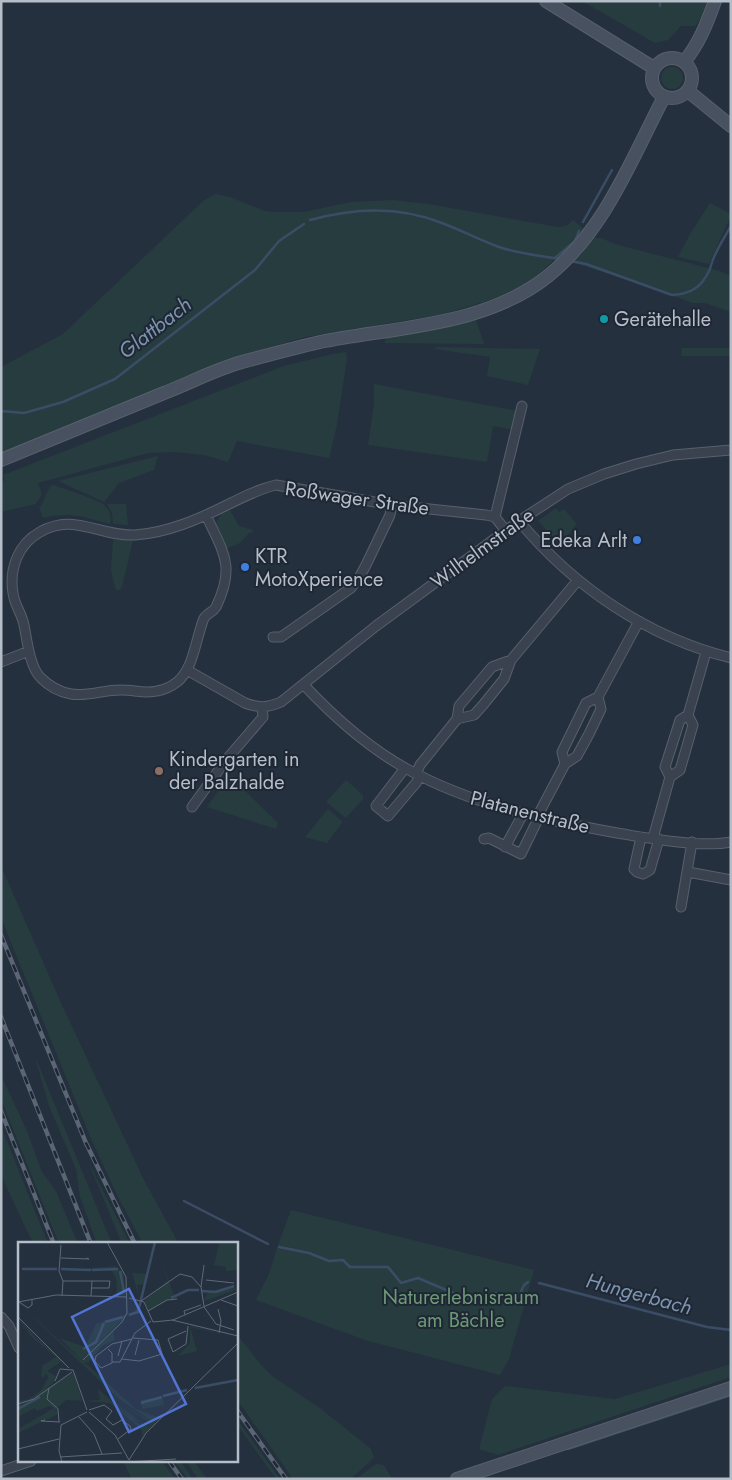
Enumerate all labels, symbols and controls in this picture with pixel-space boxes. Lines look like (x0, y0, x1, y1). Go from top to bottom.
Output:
water label: Glattbach (112, 290, 198, 366)
place label: Gerätehalle (614, 305, 711, 334)
marker: Gerätehalle (598, 313, 610, 325)
street label: Roßwager Straße (283, 474, 431, 523)
street label: Wilhelmstraße (425, 501, 540, 596)
place label: Edeka Arlt (540, 526, 627, 555)
marker: Edeka Arlt (631, 534, 643, 546)
place label: KTR MotoXperience (255, 542, 383, 594)
marker: KTR MotoXperience (239, 561, 251, 573)
place label: Kindergarten in der Balzhalde (169, 745, 299, 797)
marker: Kindergarten in der Balzhalde (153, 765, 165, 777)
street label: Platanenstraße (467, 784, 592, 841)
inset map (18, 1242, 238, 1462)
water label: Hungerbach (583, 1265, 695, 1323)
park label: Naturerlebnisraum am Bächle (383, 1283, 539, 1335)

